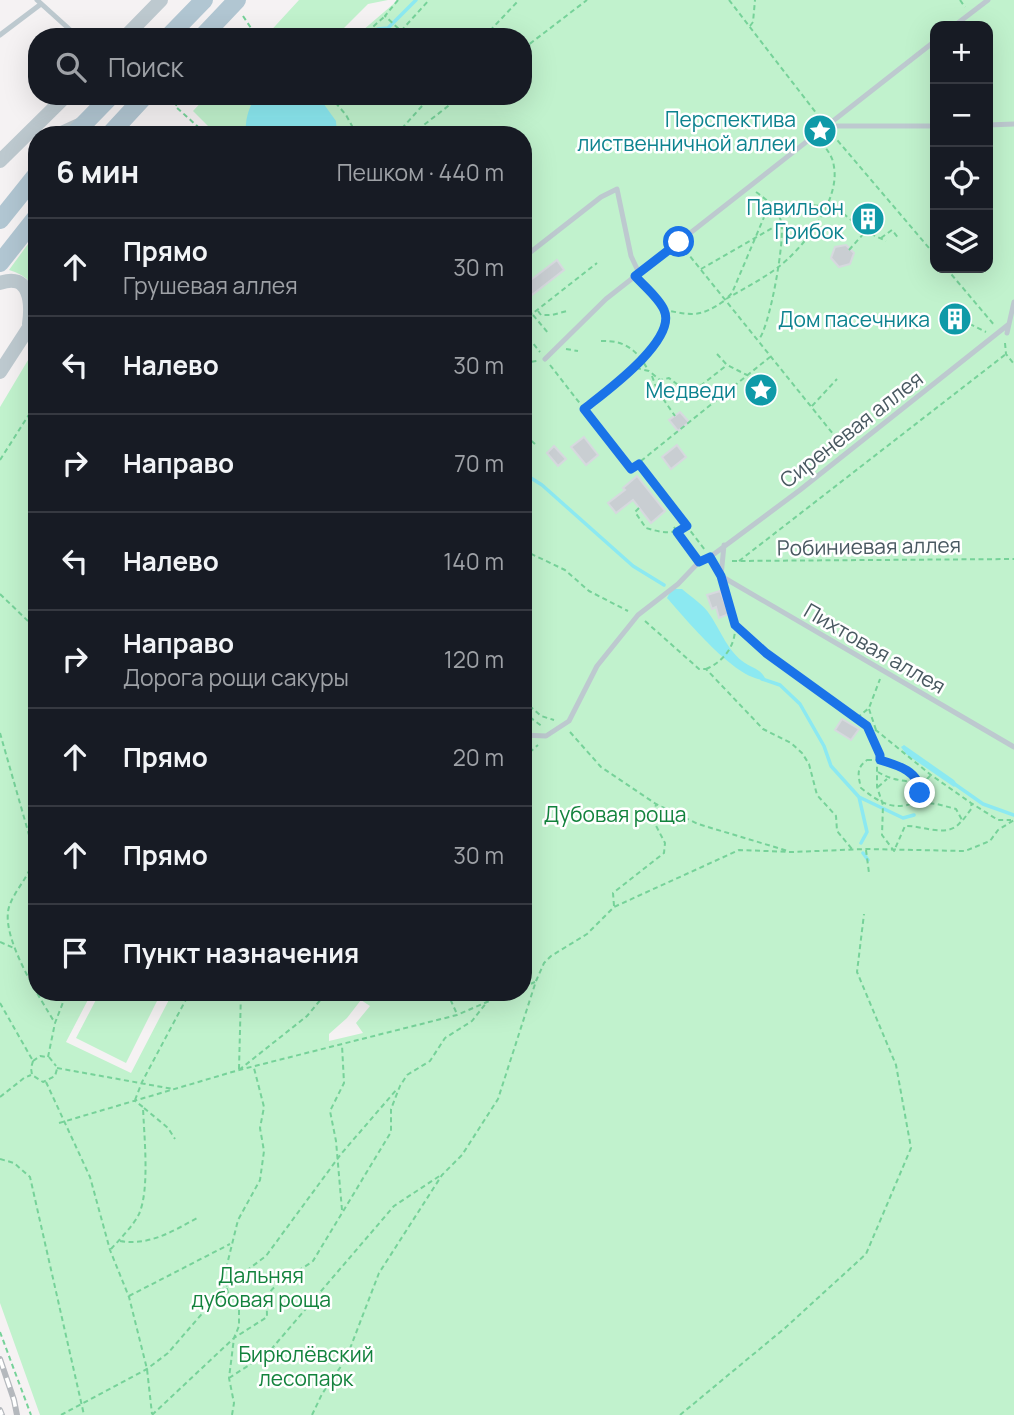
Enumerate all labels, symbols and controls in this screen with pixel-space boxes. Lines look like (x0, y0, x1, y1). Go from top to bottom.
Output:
map controls (930, 21, 993, 273)
button: + (930, 21, 993, 84)
search box (28, 28, 532, 105)
icon: search (52, 48, 90, 86)
text: Поиск (108, 49, 183, 85)
button: − (930, 84, 993, 147)
place label: Перспектива лиственничной аллеи (577, 105, 796, 157)
place icon: Перспектива лиственничной аллеи (801, 112, 839, 150)
button: locate (930, 147, 993, 210)
text: 6 мин (56, 151, 139, 192)
text: Пешком · 440 m (337, 156, 504, 188)
place label: Павильон Грибок (746, 193, 845, 245)
building icon: Павильон Грибок (849, 200, 887, 238)
button: layers (930, 210, 993, 273)
route start (663, 226, 694, 257)
text: Прямо (123, 233, 208, 269)
icon: ahead (56, 248, 94, 286)
text: 30 m (453, 251, 504, 283)
text: Грушевая аллея (123, 269, 298, 301)
building icon: Дом пасечника (936, 300, 974, 338)
place label: Дом пасечника (778, 305, 930, 333)
icon: left (56, 346, 94, 384)
text: Налево (123, 347, 219, 383)
text: 30 m (453, 349, 504, 381)
street label: Сиреневая аллея (774, 364, 928, 494)
place icon: Медведи (742, 371, 780, 409)
place label: Медведи (645, 376, 736, 404)
icon: right (56, 444, 94, 482)
text: Направо (123, 445, 234, 481)
text: 70 m (454, 447, 504, 479)
street label: Робиниевая аллея (777, 530, 961, 562)
icon: left (56, 542, 94, 580)
text: Налево (123, 543, 219, 579)
text: 140 m (443, 545, 504, 577)
street label: Пихтовая аллея (799, 596, 951, 700)
text: Направо (123, 625, 234, 661)
icon: right (56, 640, 94, 678)
text: 120 m (444, 643, 504, 675)
text: Дорога рощи сакуры (123, 661, 349, 693)
icon: ahead (56, 738, 94, 776)
text: Прямо (123, 739, 208, 775)
text: 20 m (453, 741, 504, 773)
route end (904, 777, 935, 808)
park label: Дубовая роща (544, 800, 686, 828)
icon: ahead (56, 836, 94, 874)
text: Прямо (123, 837, 208, 873)
text: 30 m (453, 839, 504, 871)
icon: arrive (56, 934, 94, 972)
text: Пункт назначения (123, 935, 359, 971)
park label: Дальняя дубовая роща (191, 1261, 331, 1313)
park label: Бирюлёвский лесопарк (238, 1340, 374, 1392)

